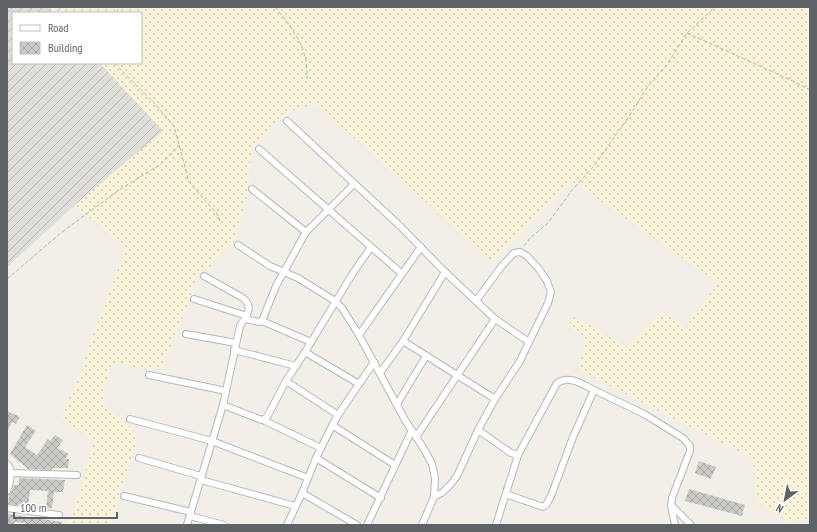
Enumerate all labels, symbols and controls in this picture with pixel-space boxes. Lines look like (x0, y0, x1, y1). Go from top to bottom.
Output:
legend (12, 12, 142, 64)
text: Road (48, 20, 68, 35)
text: Building (48, 40, 83, 55)
north arrow (765, 480, 805, 520)
scale bar (14, 494, 117, 520)
text: 100 m (20, 500, 47, 515)
text: N (773, 501, 786, 516)

